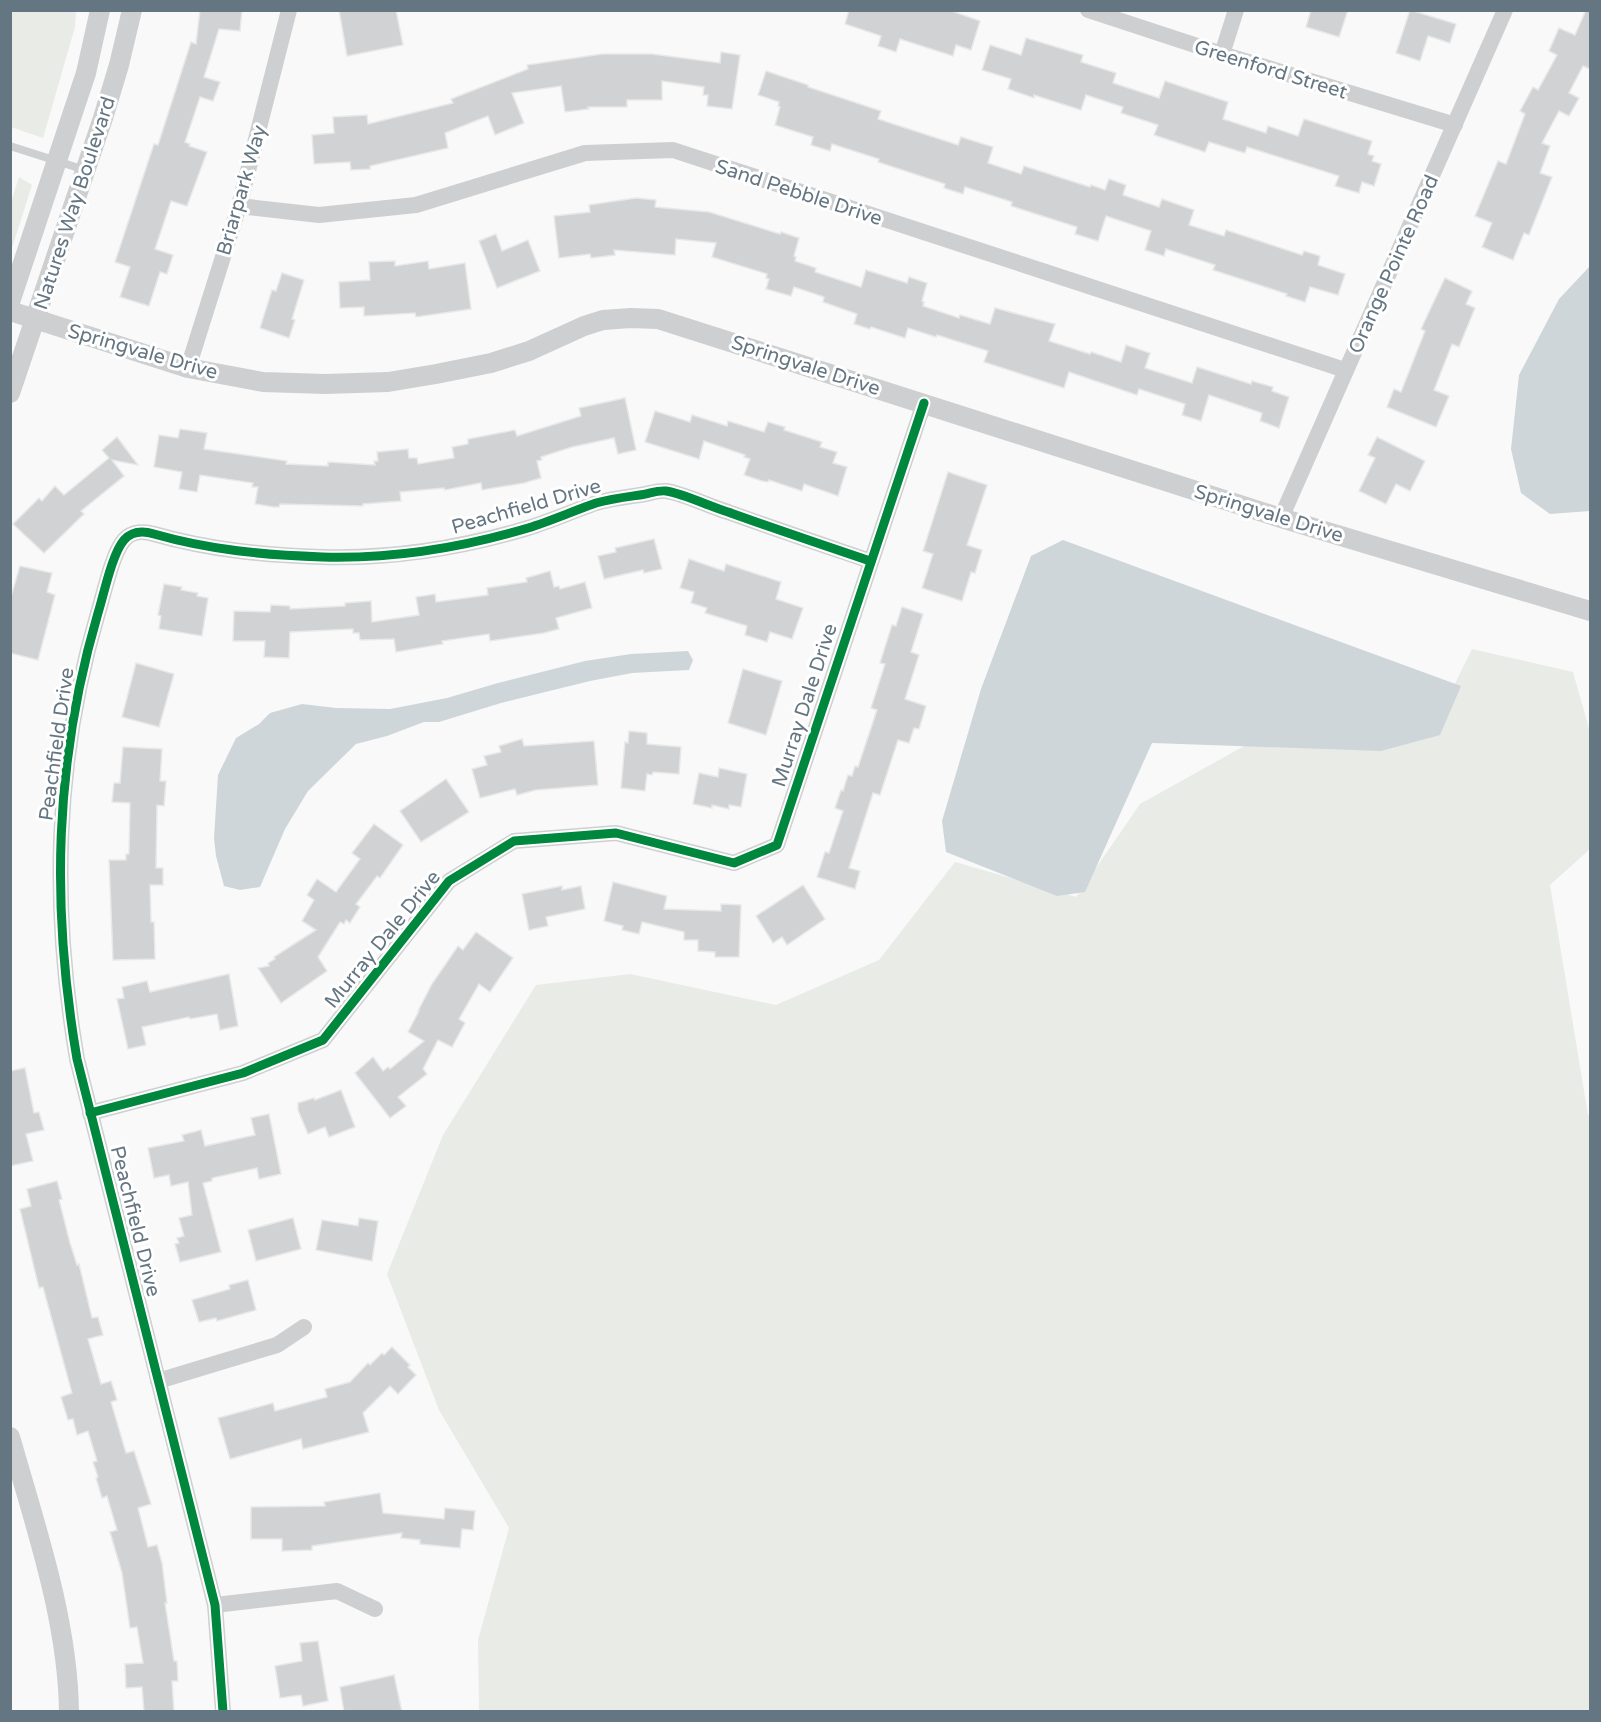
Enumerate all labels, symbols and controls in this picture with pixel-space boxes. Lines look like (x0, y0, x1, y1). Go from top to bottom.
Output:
street label: Greenford Street (1191, 35, 1350, 105)
street label: Natures Way Boulevard (29, 94, 121, 313)
street label: Briarpark Way (212, 122, 272, 258)
street label: Sand Pebble Drive (712, 155, 885, 231)
street label: Orange Pointe Road (1344, 171, 1444, 357)
street label: Springvale Drive (65, 319, 220, 385)
street label: Springvale Drive (728, 331, 883, 401)
street label: Peachfield Drive (449, 474, 604, 540)
street label: Springvale Drive (1191, 480, 1346, 548)
street label: Murray Dale Drive (767, 621, 843, 790)
street label: Peachfield Drive (34, 666, 80, 822)
street label: Murray Dale Drive (320, 866, 446, 1013)
street label: Peachfield Drive (105, 1143, 165, 1299)

